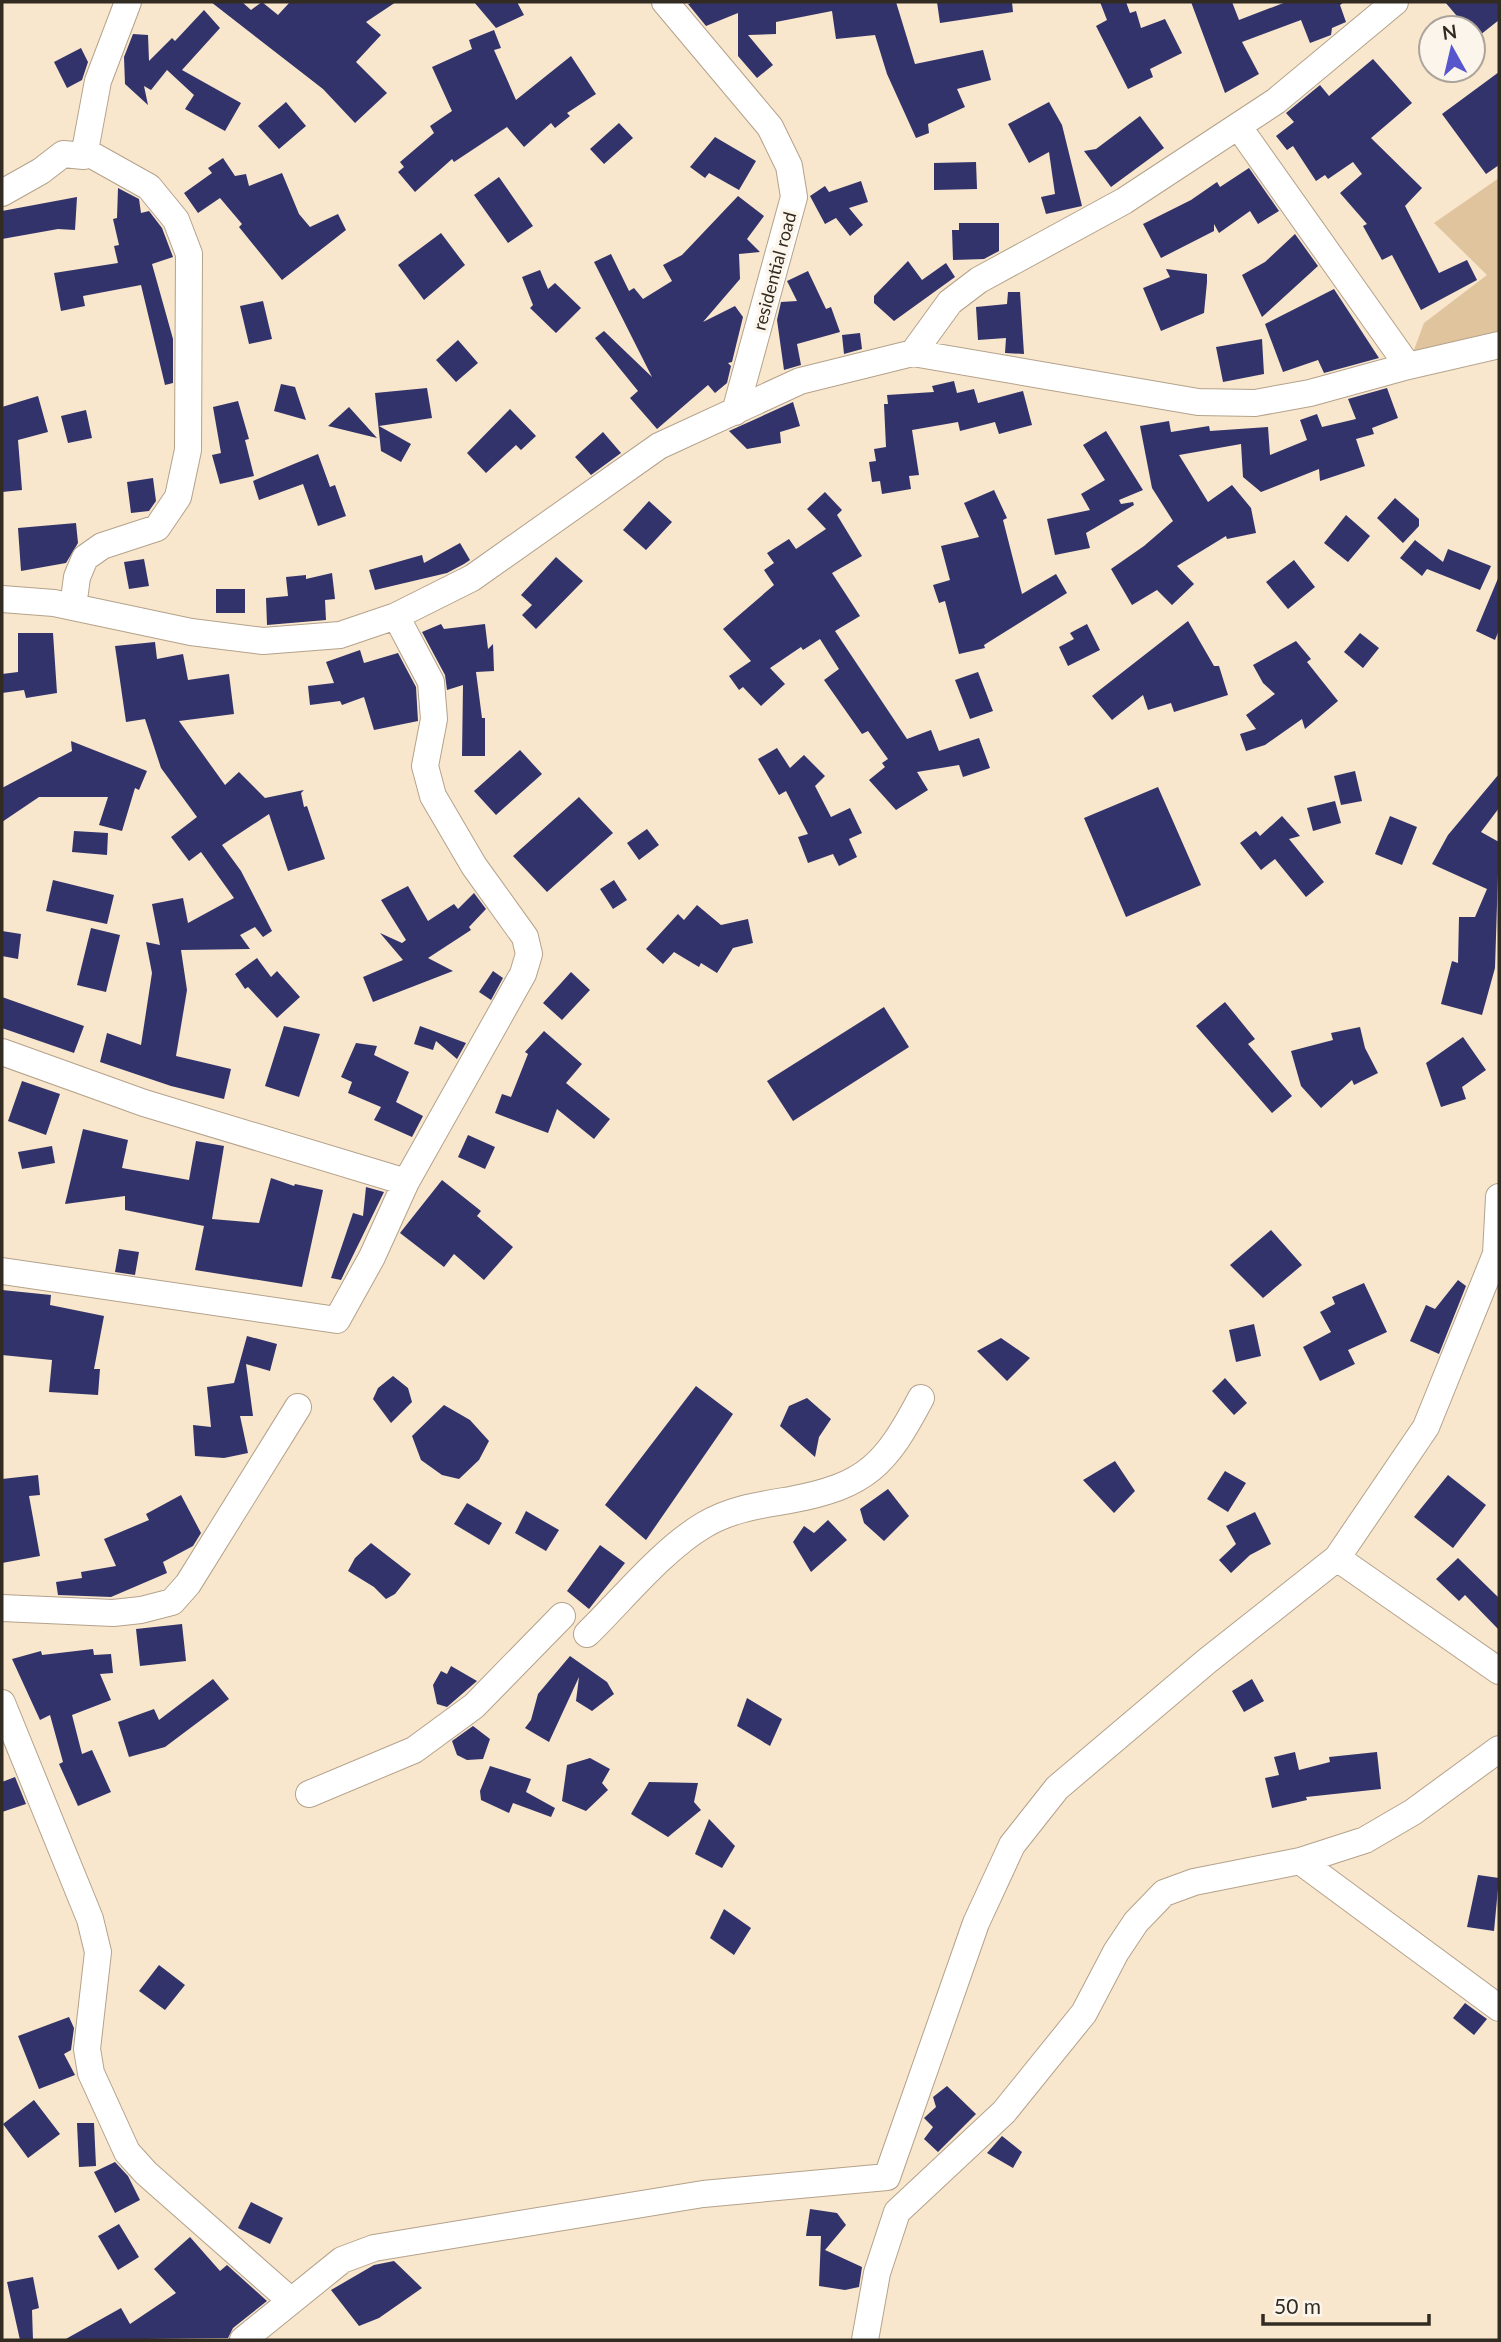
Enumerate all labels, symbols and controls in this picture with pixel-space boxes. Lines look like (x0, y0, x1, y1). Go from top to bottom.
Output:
north arrow (1417, 14, 1487, 84)
text: N (1441, 19, 1458, 44)
street label: residential road (748, 209, 800, 333)
scale bar (1263, 2282, 1429, 2326)
text: 50 m (1274, 2293, 1321, 2318)

